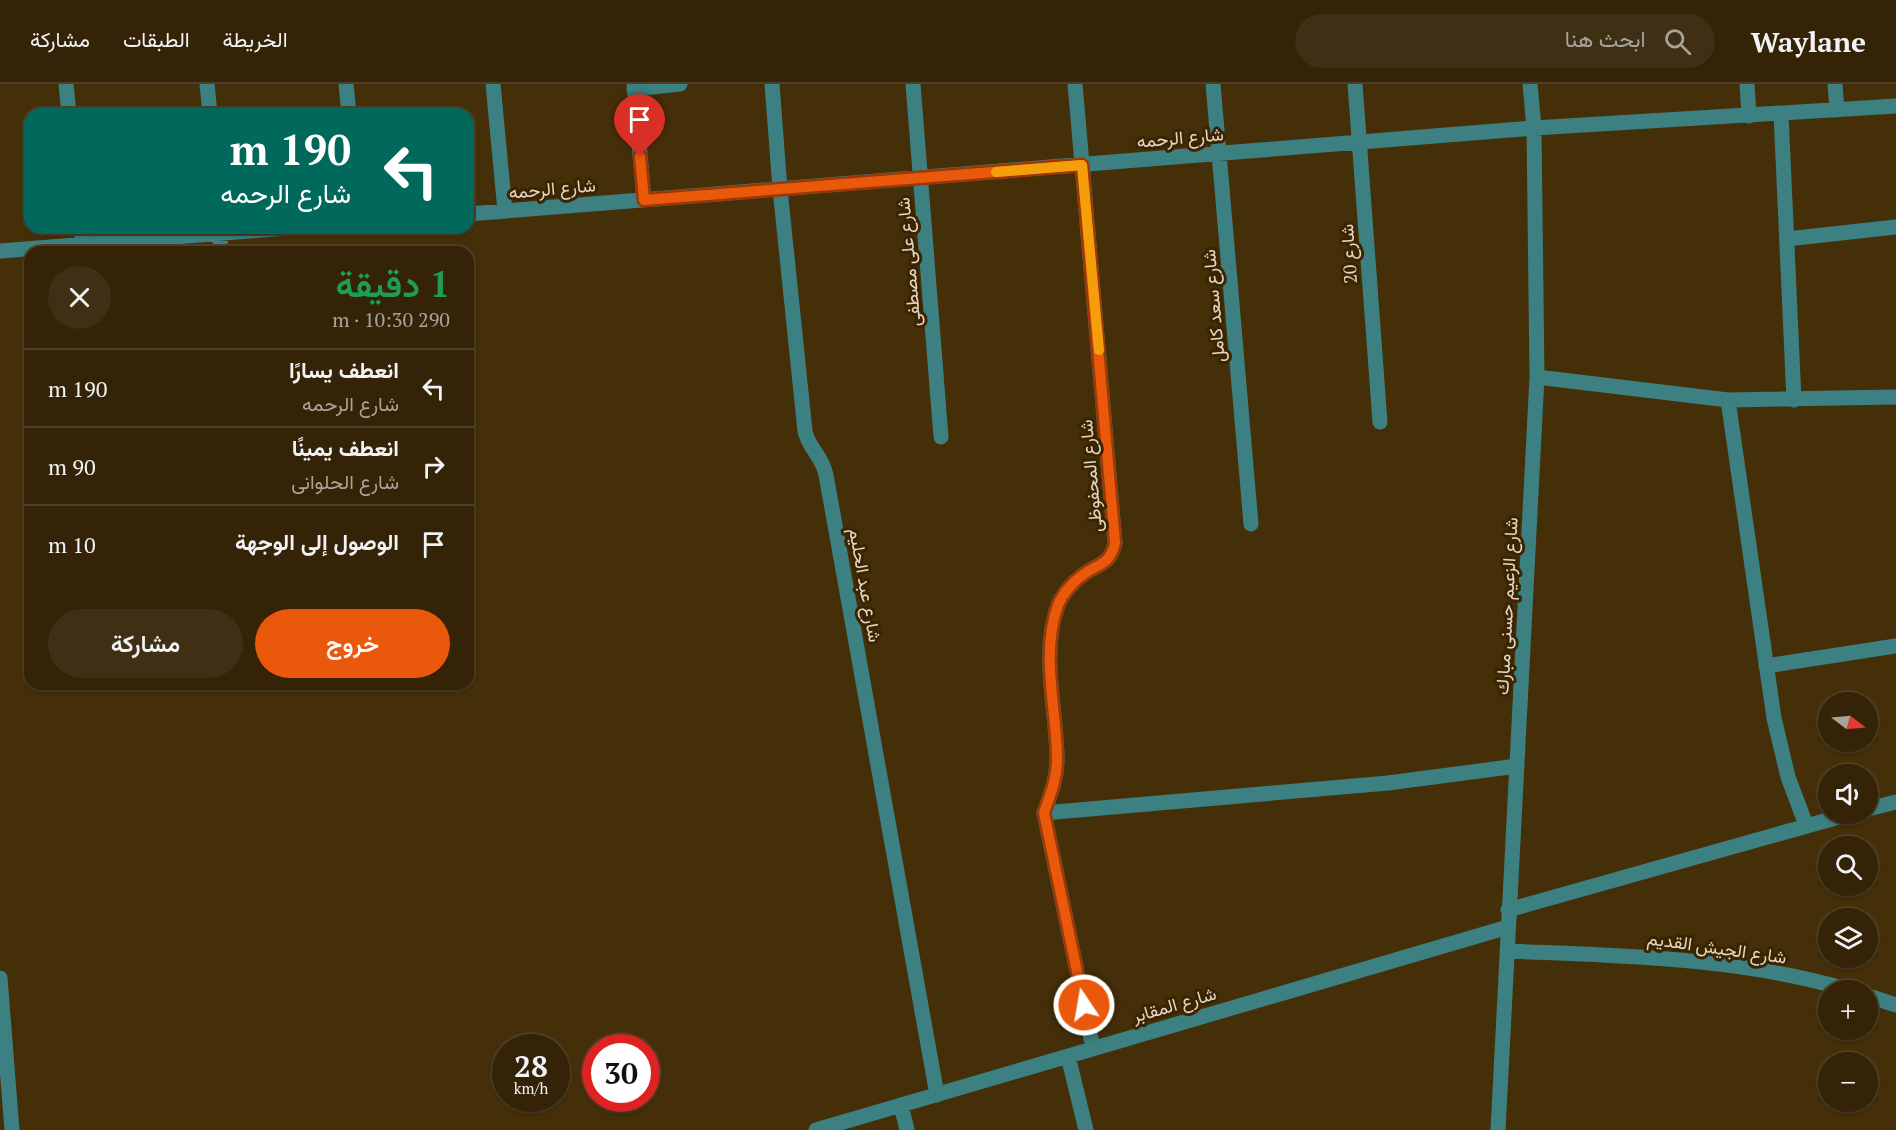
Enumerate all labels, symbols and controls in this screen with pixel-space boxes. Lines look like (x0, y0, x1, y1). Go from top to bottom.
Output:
search box (1295, 14, 1715, 68)
text: Waylane (1751, 23, 1866, 60)
text: ابحث هنا (1565, 24, 1646, 53)
text: مشاركة (30, 25, 90, 53)
text: الطبقات (123, 25, 190, 53)
text: الخريطة (223, 25, 288, 53)
icon: search (1661, 25, 1694, 58)
pin (614, 94, 665, 156)
icon: arrive (623, 103, 656, 136)
text: 190 m (230, 121, 351, 177)
street label: شارع الرحمه (1136, 121, 1225, 154)
icon: left (372, 132, 450, 210)
street label: شارع الرحمه (508, 172, 597, 205)
text: شارع الرحمه (220, 175, 351, 211)
street label: شارع على مصطفى (890, 196, 927, 328)
street label: شارع 20 (1334, 223, 1363, 285)
street label: شارع سعد كامل (1196, 248, 1231, 364)
text: 1 دقيقة (335, 260, 450, 307)
button: close (48, 266, 111, 329)
text: 290 m · 10:30 (332, 306, 450, 333)
text: انعطف يسارًا (289, 355, 399, 384)
icon: left (417, 372, 450, 405)
text: 190 m (48, 374, 108, 403)
text: شارع الرحمه (302, 390, 399, 417)
street label: شارع المحفوظى (1073, 419, 1108, 533)
text: انعطف يمينًا (292, 433, 399, 462)
icon: right (417, 450, 450, 483)
text: 90 m (48, 452, 96, 481)
text: شارع الحلوانى (291, 468, 399, 495)
street label: شارع الزعيم حسنى مبارك (1489, 517, 1524, 696)
street label: شارع عبد الحليم (843, 526, 888, 644)
text: الوصول إلى الوجهة (235, 527, 399, 556)
icon: arrive (417, 528, 450, 561)
text: 10 m (48, 530, 96, 559)
button: مشاركة (48, 609, 243, 678)
button: خروج (255, 609, 450, 678)
north arrow (1818, 692, 1878, 752)
map controls (1818, 692, 1878, 1112)
button: sound (1818, 764, 1878, 824)
button: search (1818, 836, 1878, 896)
button: layers (1818, 908, 1878, 968)
street label: شارع الجيش القديم (1646, 925, 1788, 970)
position arrow (1052, 973, 1116, 1037)
button: + (1818, 980, 1878, 1040)
street label: شارع المقابر (1128, 981, 1219, 1029)
speed limit sign: 30 (582, 1034, 660, 1112)
text: 28 (514, 1046, 548, 1086)
button: − (1818, 1052, 1878, 1112)
text: km/h (514, 1078, 548, 1098)

